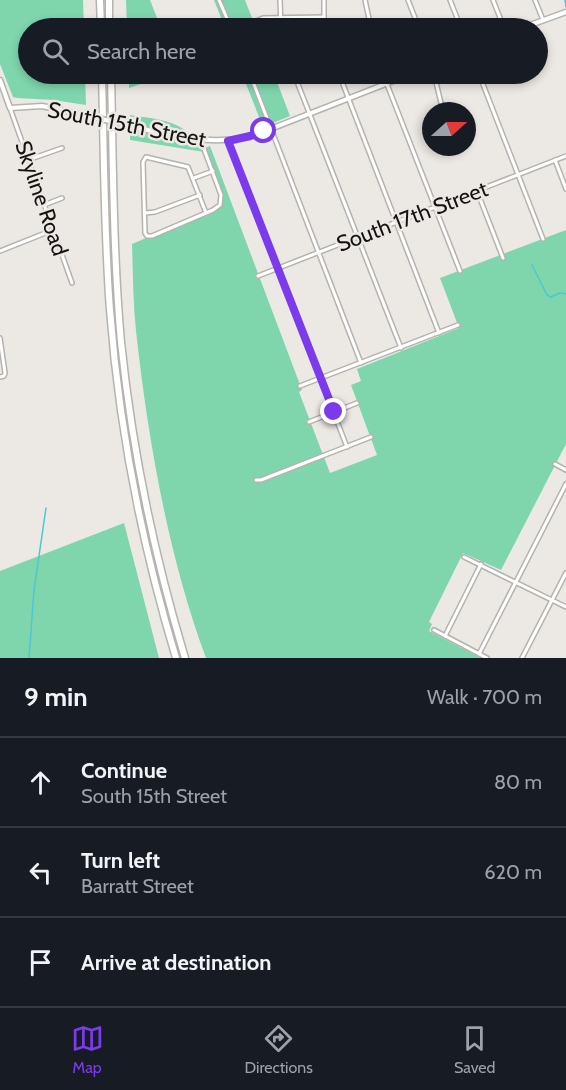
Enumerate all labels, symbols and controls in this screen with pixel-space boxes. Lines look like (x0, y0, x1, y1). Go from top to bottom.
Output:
search box (18, 18, 548, 84)
icon: search (39, 35, 72, 68)
text: Search here (87, 38, 196, 65)
street label: South 15th Street (45, 96, 209, 153)
north arrow (422, 102, 476, 156)
route start (250, 117, 276, 143)
street label: Skyline Road (9, 137, 74, 259)
street label: South 17th Street (333, 175, 492, 258)
route end (320, 398, 346, 424)
text: 9 min (24, 681, 88, 713)
text: Walk · 700 m (427, 685, 542, 709)
text: Continue (81, 757, 167, 784)
icon: ahead (24, 766, 57, 799)
text: 80 m (494, 770, 542, 794)
text: South 15th Street (81, 784, 227, 808)
text: Turn left (81, 847, 160, 874)
icon: left (24, 856, 57, 889)
text: 620 m (484, 860, 542, 884)
text: Barratt Street (81, 874, 194, 898)
icon: arrive (24, 946, 57, 979)
text: Arrive at destination (81, 949, 271, 976)
tab: Map (71, 1022, 104, 1077)
tab: Directions (245, 1022, 313, 1077)
tab: Saved (454, 1022, 495, 1077)

